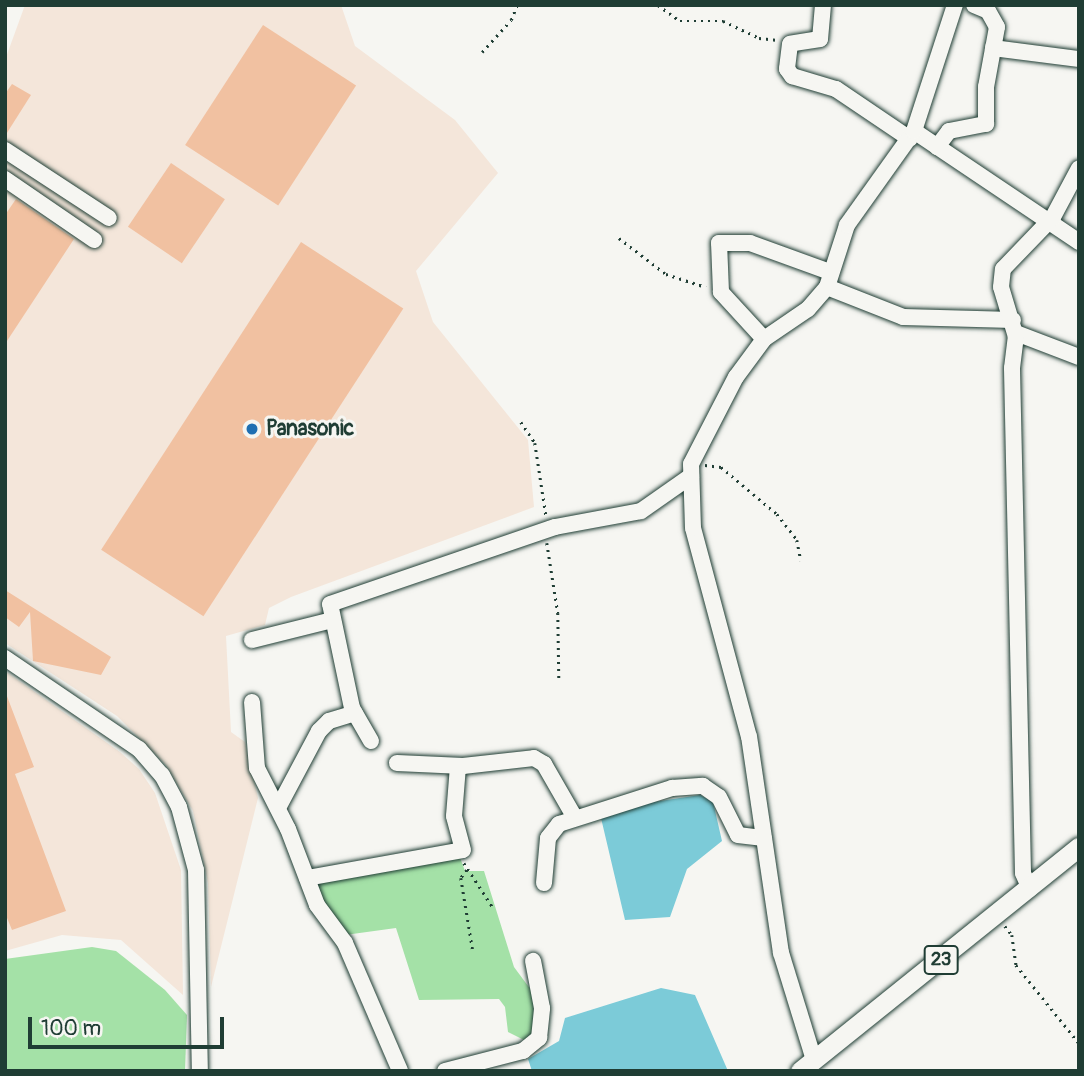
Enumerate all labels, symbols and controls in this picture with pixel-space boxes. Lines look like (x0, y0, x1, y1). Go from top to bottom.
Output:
place label: Panasonic (266, 416, 354, 442)
marker: Panasonic (244, 421, 260, 437)
road number: 23 (923, 944, 958, 976)
scale bar (32, 1002, 228, 1046)
text: 100 m (41, 1015, 101, 1042)

